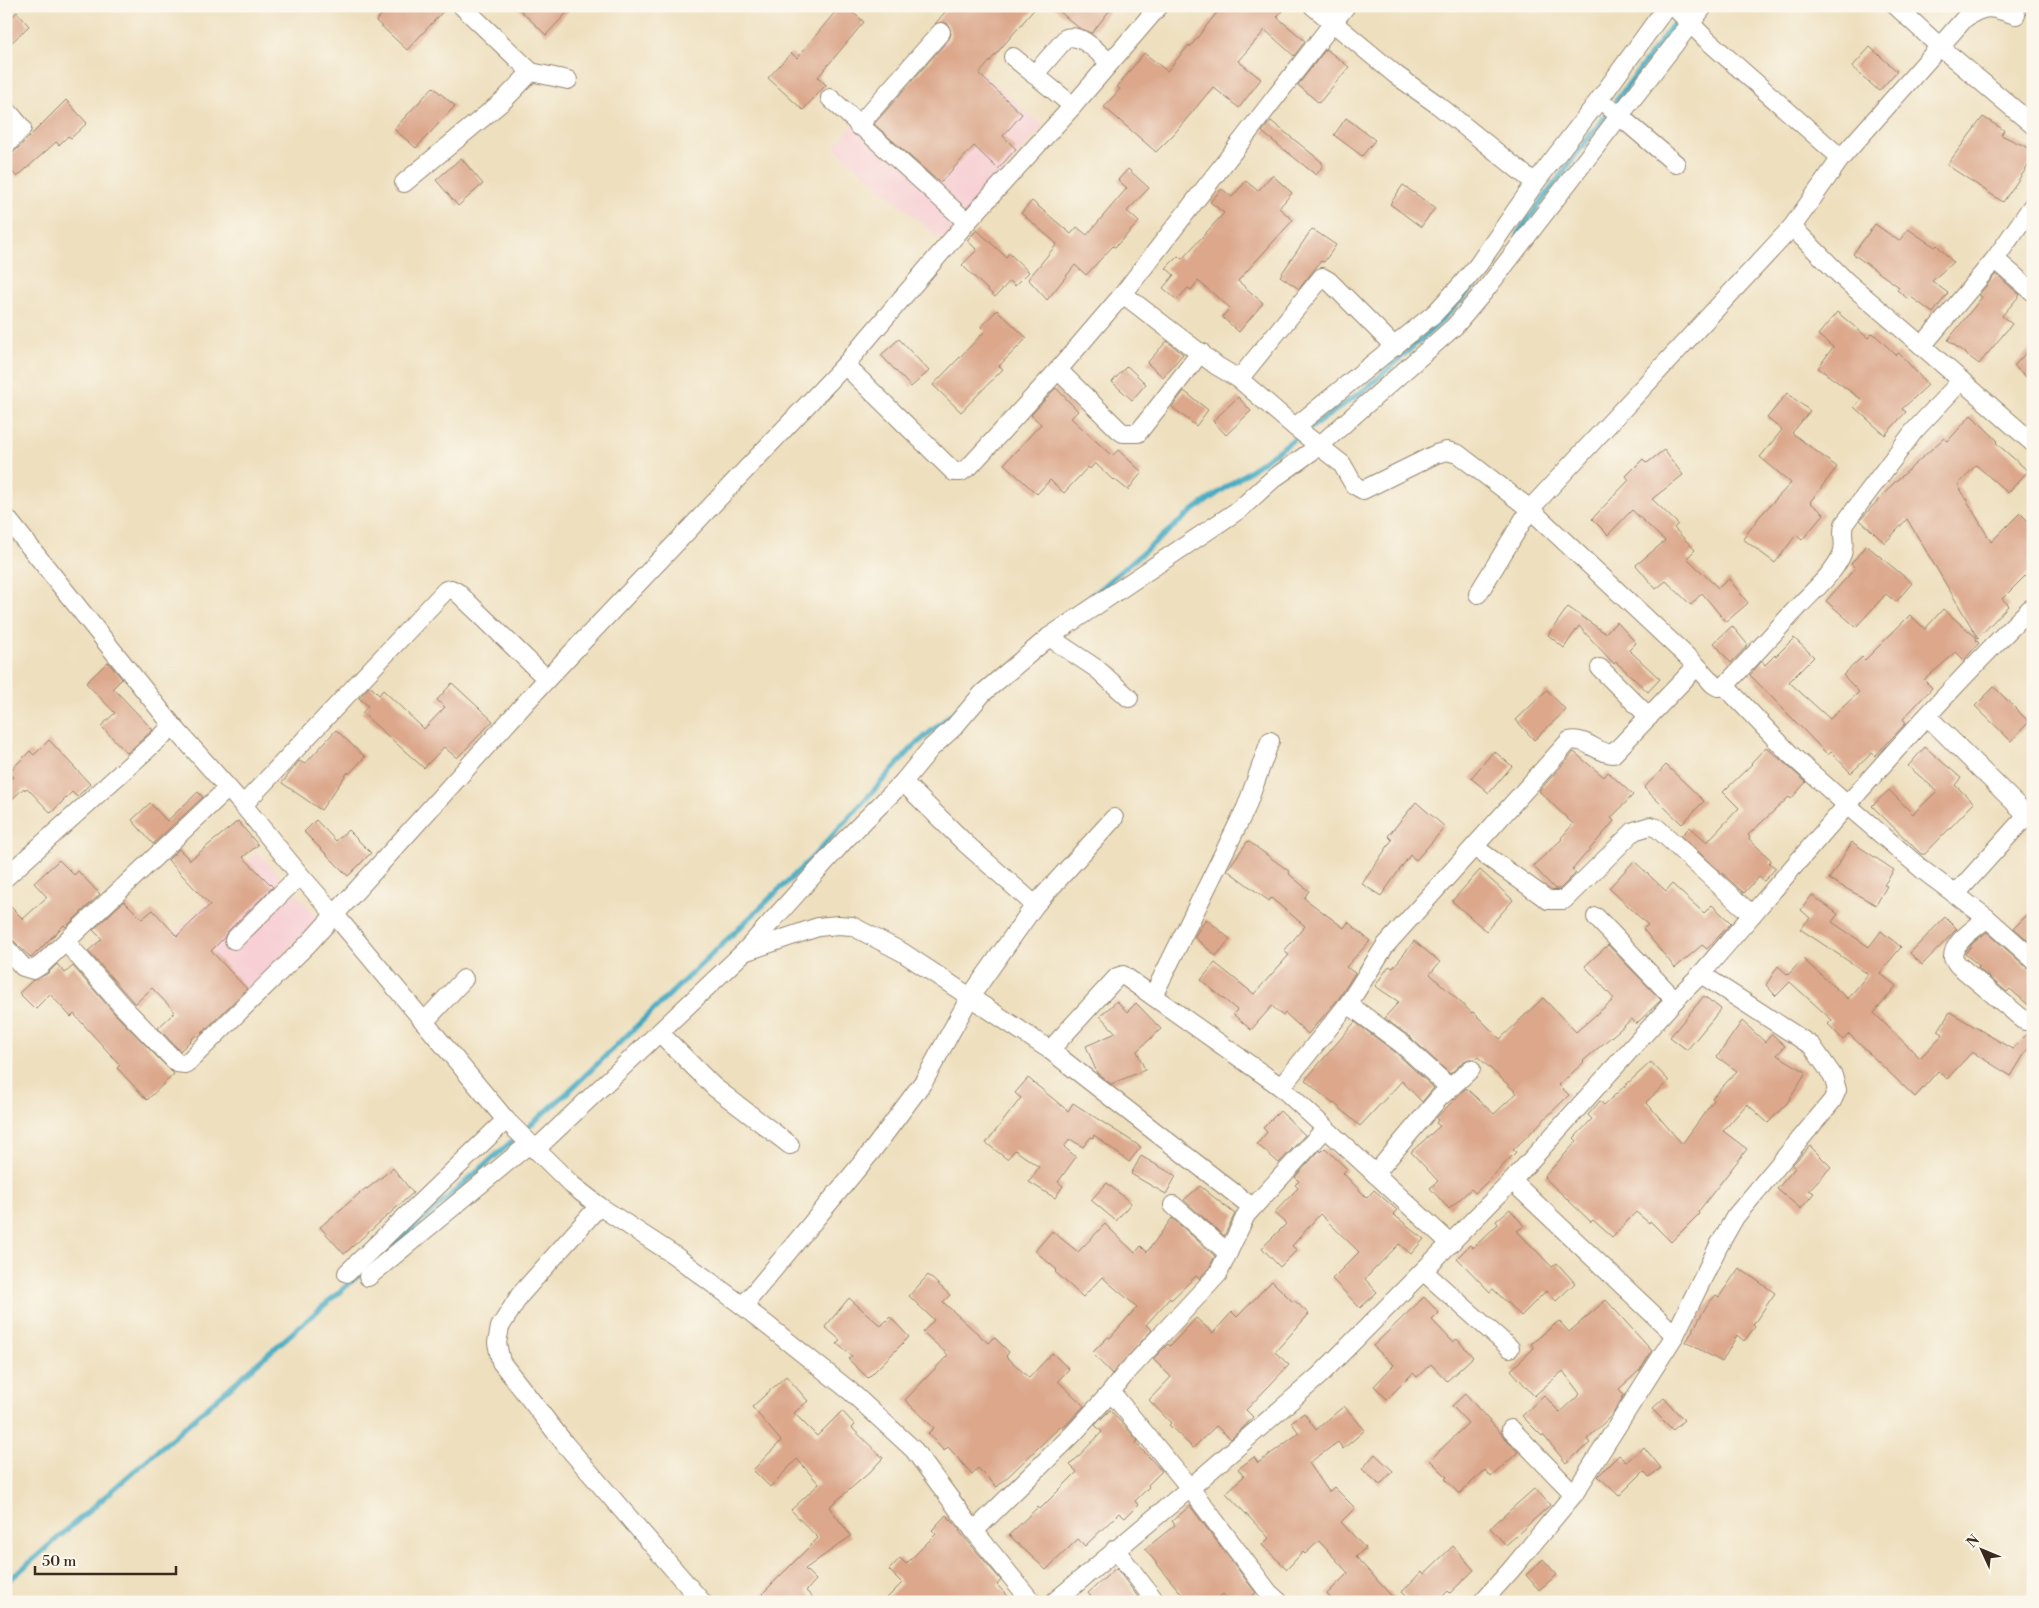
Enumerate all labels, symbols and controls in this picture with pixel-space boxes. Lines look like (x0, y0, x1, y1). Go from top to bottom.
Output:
north arrow (1956, 1526, 2006, 1576)
text: N (1963, 1531, 1984, 1552)
scale bar (35, 1543, 176, 1575)
text: 50 m (42, 1552, 76, 1571)

